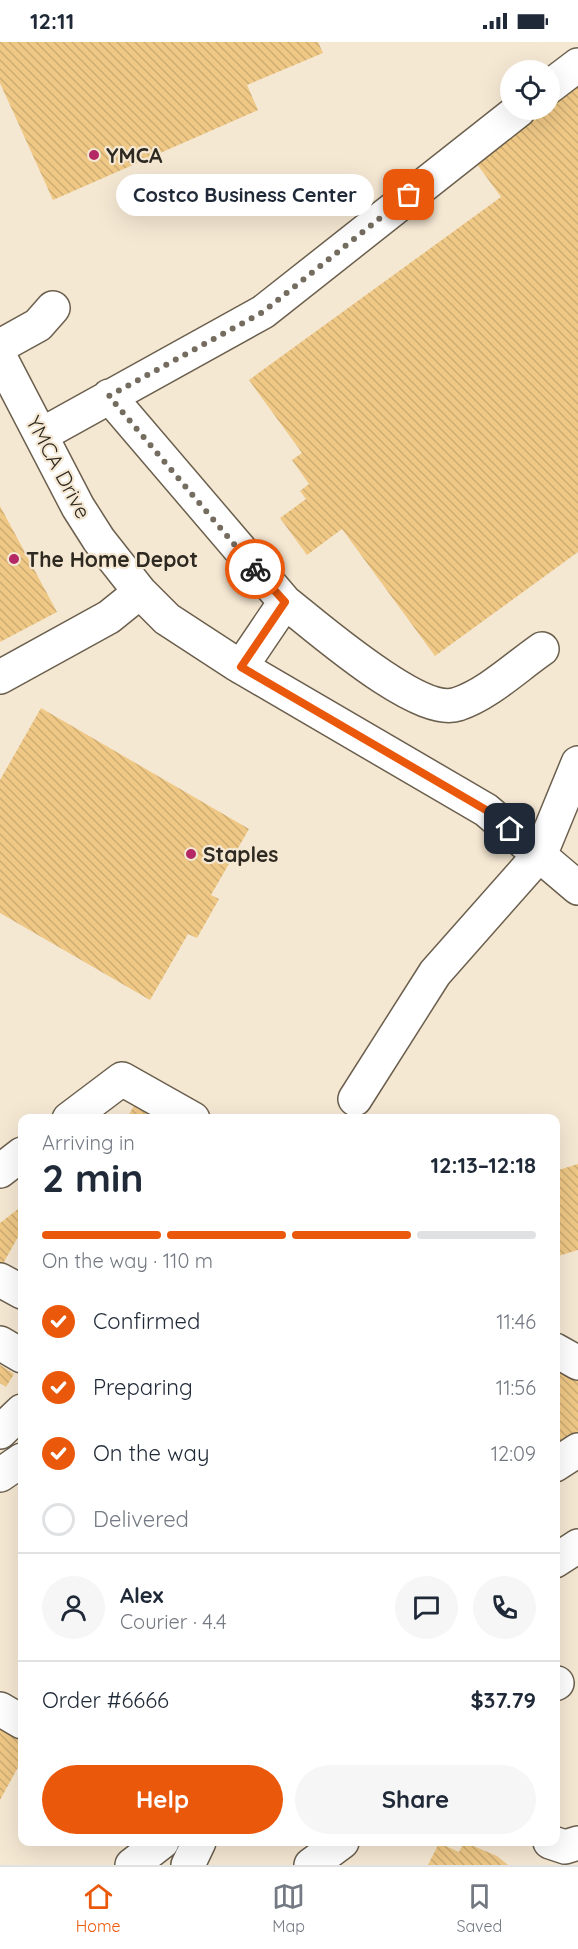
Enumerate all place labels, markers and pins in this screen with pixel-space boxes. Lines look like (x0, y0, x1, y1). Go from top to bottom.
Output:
place label: YMCA (106, 142, 163, 168)
marker: YMCA (87, 148, 101, 162)
pin (383, 169, 434, 220)
callout: Costco Business Center (115, 174, 373, 216)
place label: The Home Depot (26, 546, 198, 572)
marker: The Home Depot (7, 552, 21, 566)
pin (484, 803, 535, 854)
place label: Staples (203, 841, 278, 867)
marker: Staples (184, 847, 198, 861)

